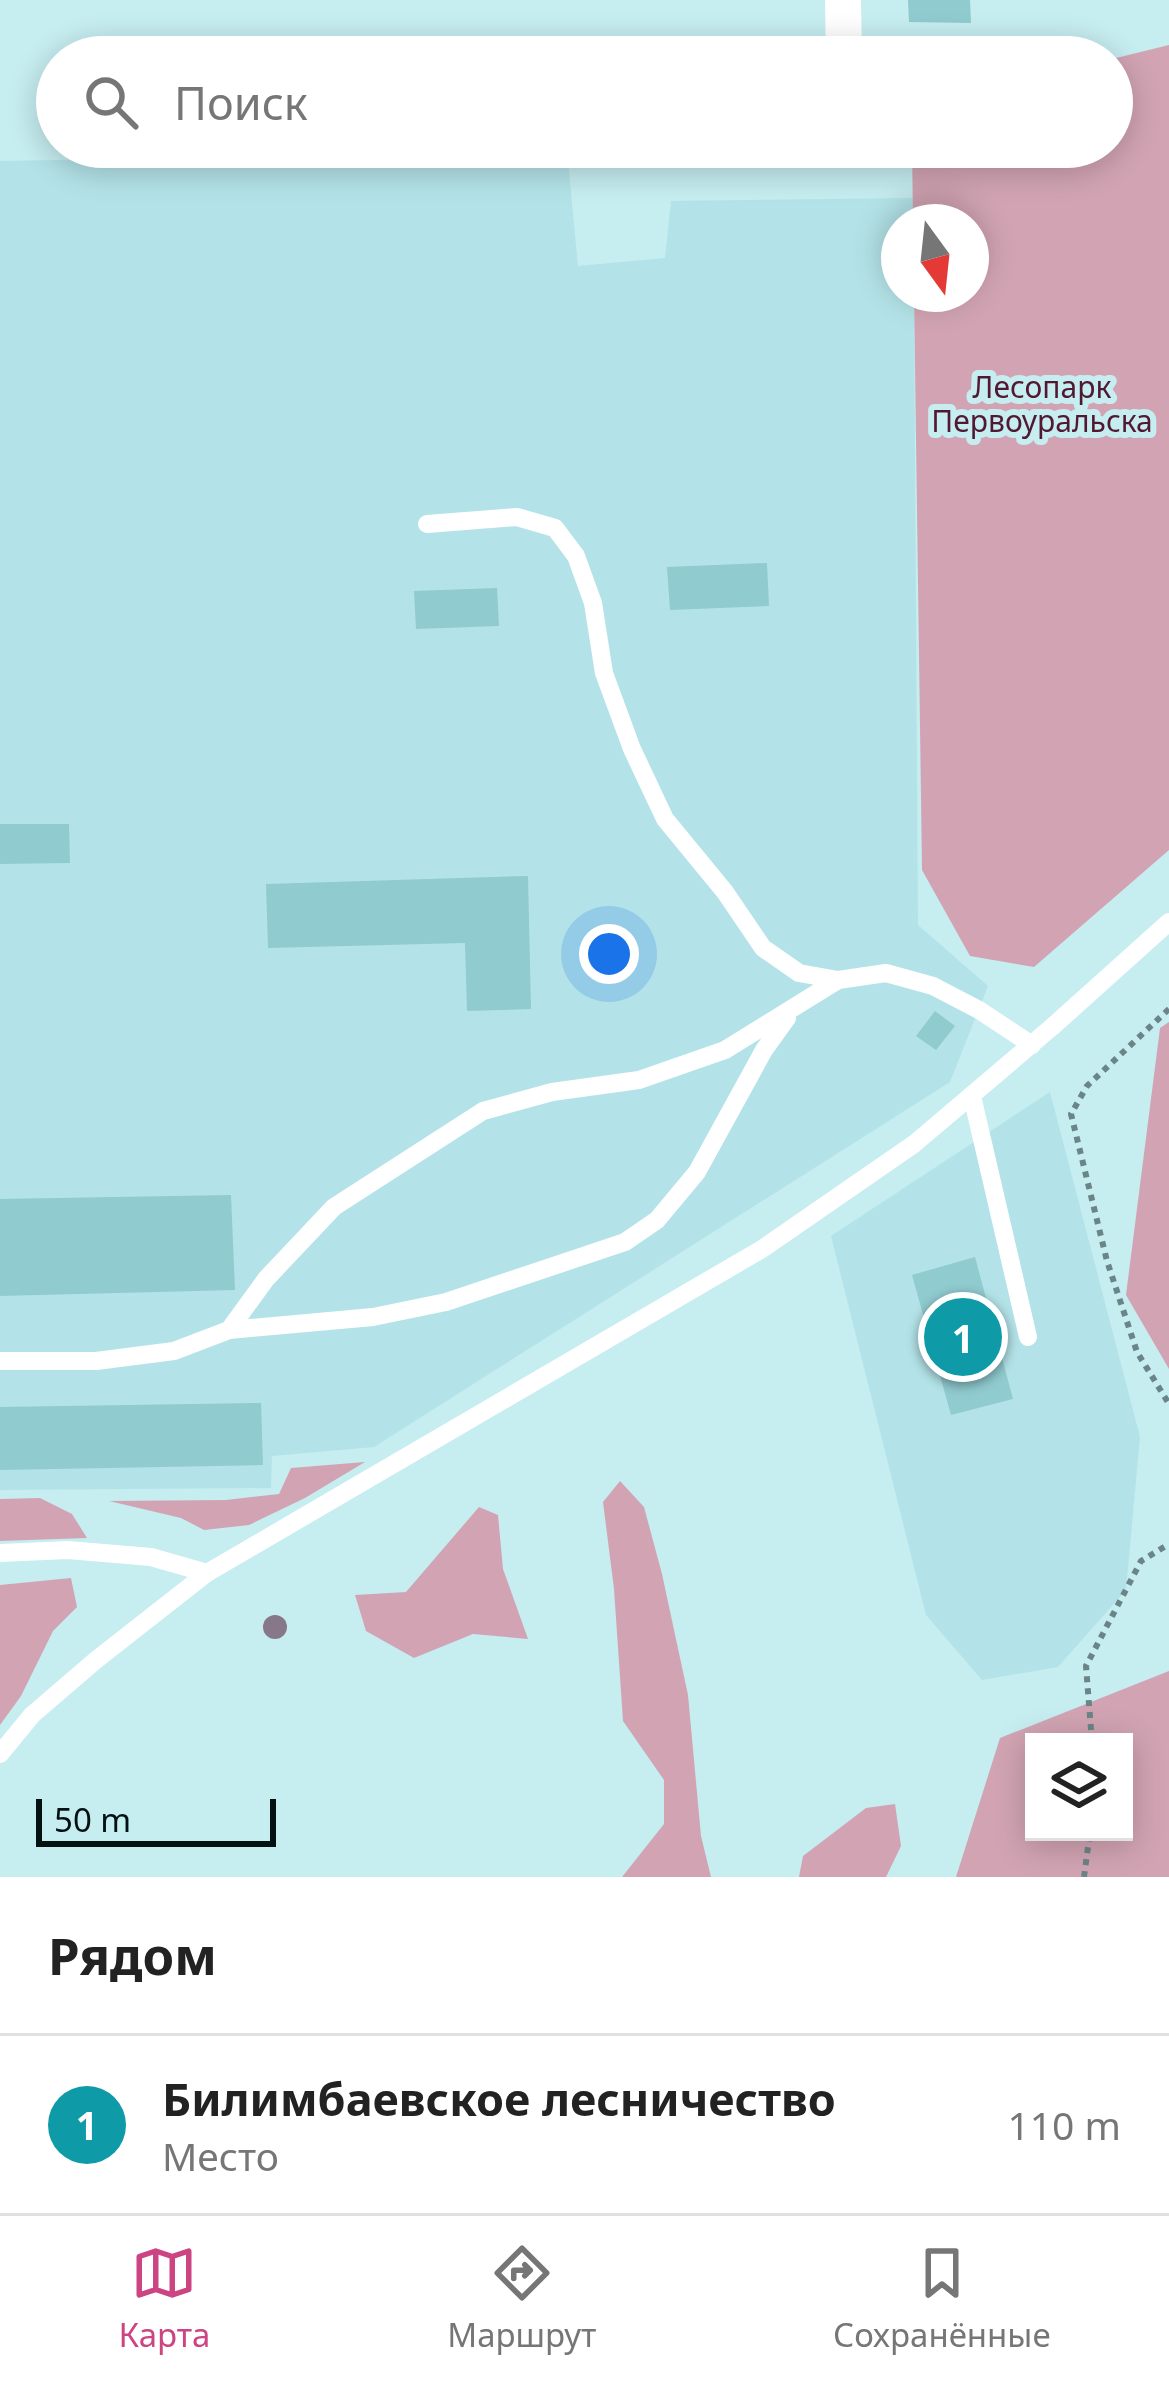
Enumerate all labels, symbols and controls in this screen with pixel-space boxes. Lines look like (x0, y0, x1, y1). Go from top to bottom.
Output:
search box (36, 36, 1133, 168)
icon: search (78, 69, 144, 135)
text: Поиск (174, 72, 308, 133)
north arrow (881, 204, 989, 312)
park label: Лесопарк Первоуральска (931, 366, 1153, 441)
your location (579, 924, 639, 984)
pin: 1 (924, 1292, 1002, 1382)
map controls (1025, 1733, 1133, 1841)
button: layers (1025, 1733, 1133, 1841)
scale bar (36, 1793, 276, 1846)
text: 50 m (54, 1797, 131, 1842)
text: Рядом (48, 1920, 217, 1990)
text: Билимбаевское лесничество (162, 2068, 836, 2129)
text: 1 (76, 2098, 98, 2151)
text: 110 m (1007, 2098, 1121, 2151)
text: Место (162, 2129, 279, 2182)
tab: Карта (118, 2240, 210, 2357)
tab: Маршрут (447, 2240, 596, 2357)
tab: Сохранённые (833, 2240, 1051, 2357)

